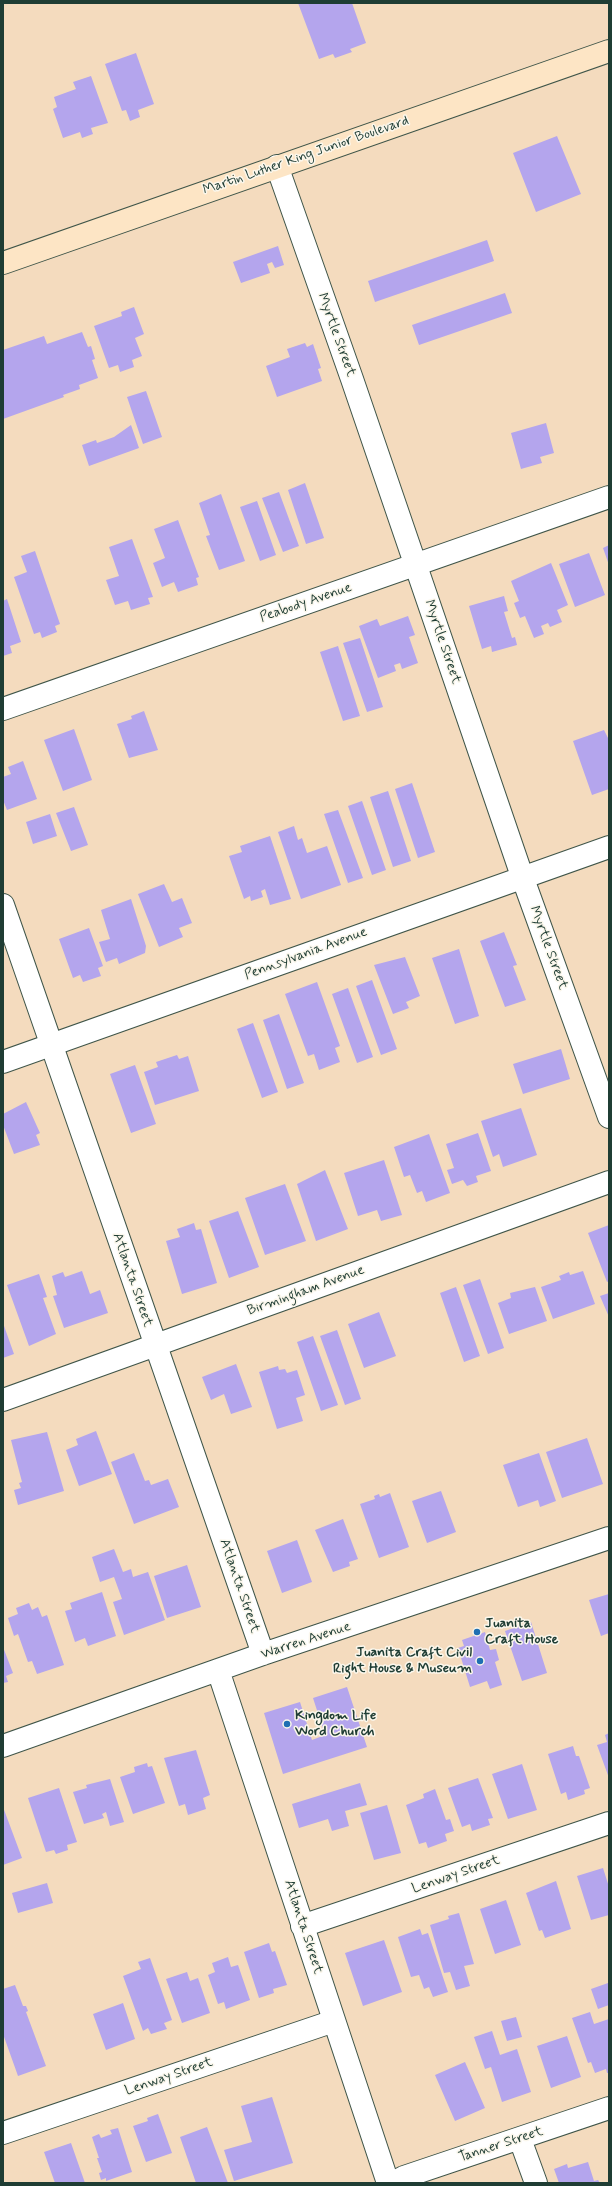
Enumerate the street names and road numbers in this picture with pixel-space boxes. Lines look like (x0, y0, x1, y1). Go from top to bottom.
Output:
street label: Martin Luther King Junior Boulevard (201, 113, 411, 199)
street label: Myrtle Street (313, 291, 359, 379)
street label: Peabody Avenue (258, 579, 354, 627)
street label: Myrtle Street (420, 598, 464, 686)
street label: Myrtle Street (525, 904, 571, 992)
street label: Pennsylvania Avenue (242, 924, 370, 984)
street label: Atlanta Street (108, 1231, 156, 1329)
street label: Birmingham Avenue (245, 1262, 367, 1320)
street label: Atlanta Street (215, 1537, 263, 1635)
street label: Warren Avenue (259, 1619, 353, 1663)
street label: Lenway Street (410, 1852, 502, 1898)
street label: Atlanta Street (280, 1878, 326, 1976)
street label: Lenway Street (123, 2054, 215, 2100)
street label: Tanner Street (457, 2123, 545, 2167)

